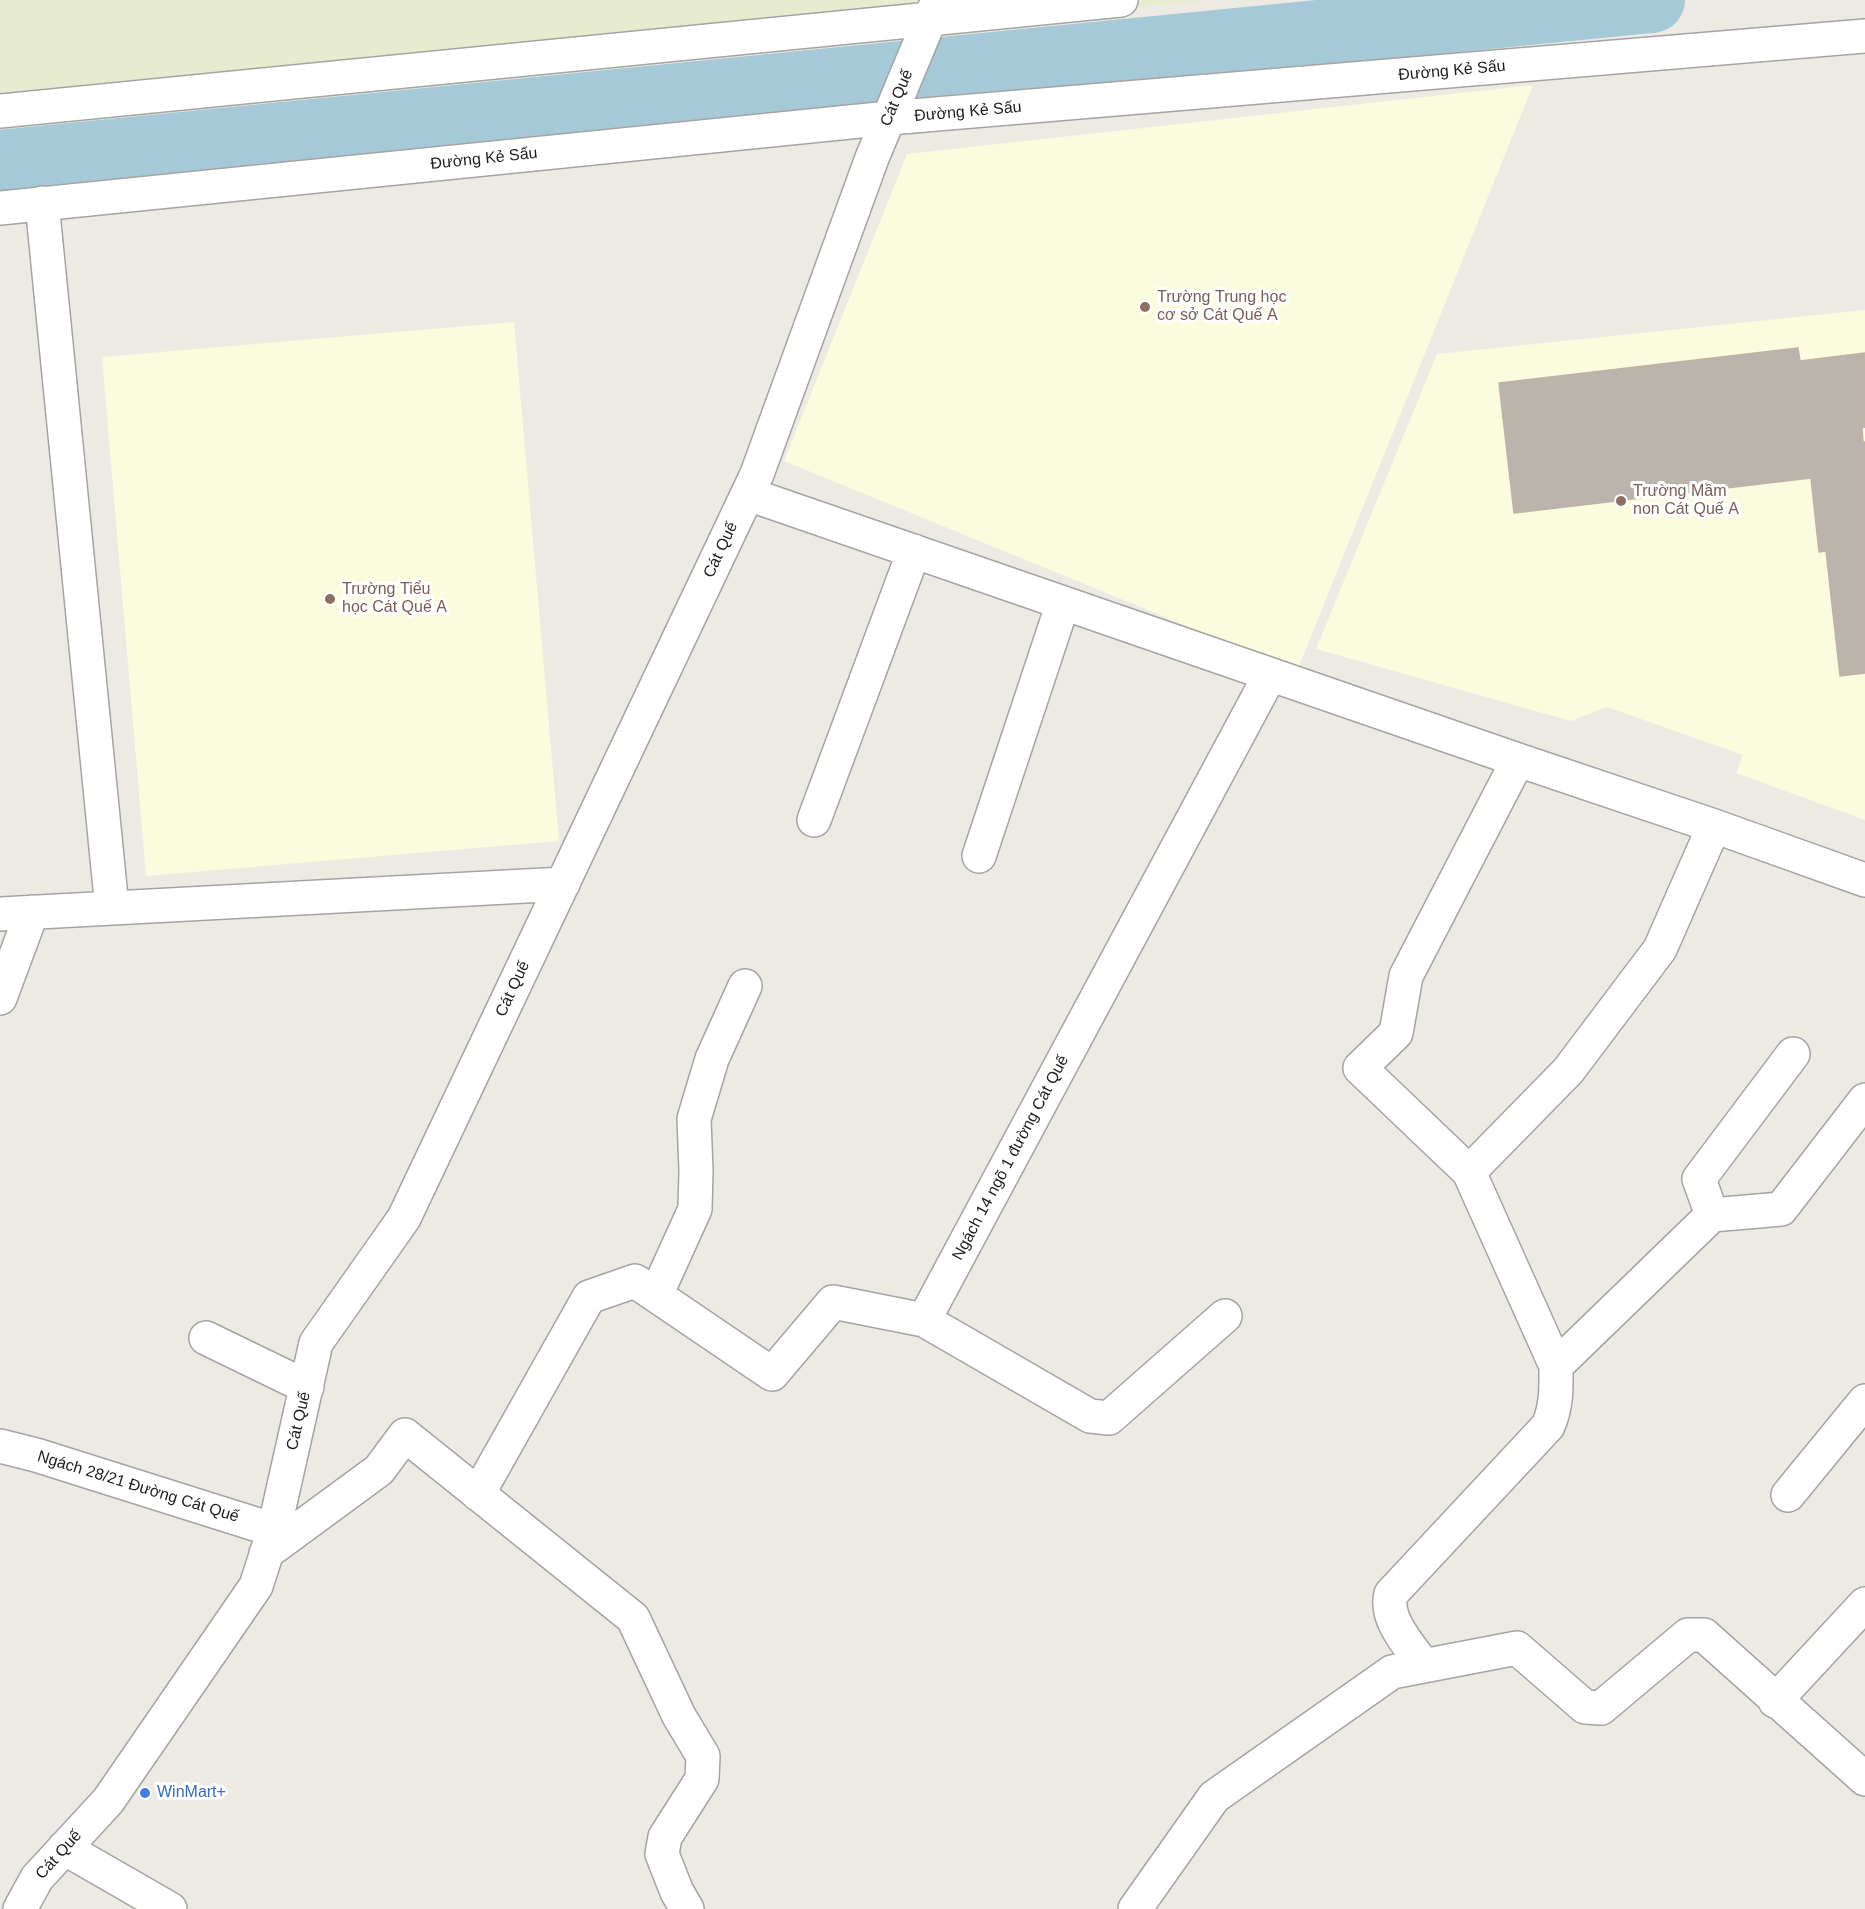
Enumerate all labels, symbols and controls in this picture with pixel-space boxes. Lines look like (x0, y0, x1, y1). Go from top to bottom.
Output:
street label: Đường Kẻ Sấu (1398, 57, 1506, 85)
street label: Cát Quế (877, 67, 917, 129)
street label: Đường Kẻ Sấu (914, 98, 1022, 126)
street label: Đường Kẻ Sấu (430, 144, 538, 174)
place label: Trường Trung học cơ sở Cát Quế A (1157, 288, 1286, 326)
marker: Trường Trung học cơ sở Cát Quế A (1138, 300, 1152, 314)
place label: Trường Mầm non Cát Quế A (1633, 482, 1739, 520)
marker: Trường Mầm non Cát Quế A (1614, 494, 1628, 508)
street label: Cát Quế (700, 519, 742, 581)
place label: Trường Tiểu học Cát Quế A (342, 580, 447, 618)
marker: Trường Tiểu học Cát Quế A (323, 592, 337, 606)
street label: Cát Quế (492, 958, 534, 1020)
street label: Ngách 14 ngõ 1 đường Cát Quế (949, 1052, 1073, 1264)
street label: Cát Quế (283, 1390, 315, 1452)
street label: Ngách 28/21 Đường Cát Quế (35, 1447, 241, 1527)
place label: WinMart+ (157, 1783, 226, 1803)
marker: WinMart+ (138, 1786, 152, 1800)
street label: Cát Quế (32, 1826, 86, 1884)

